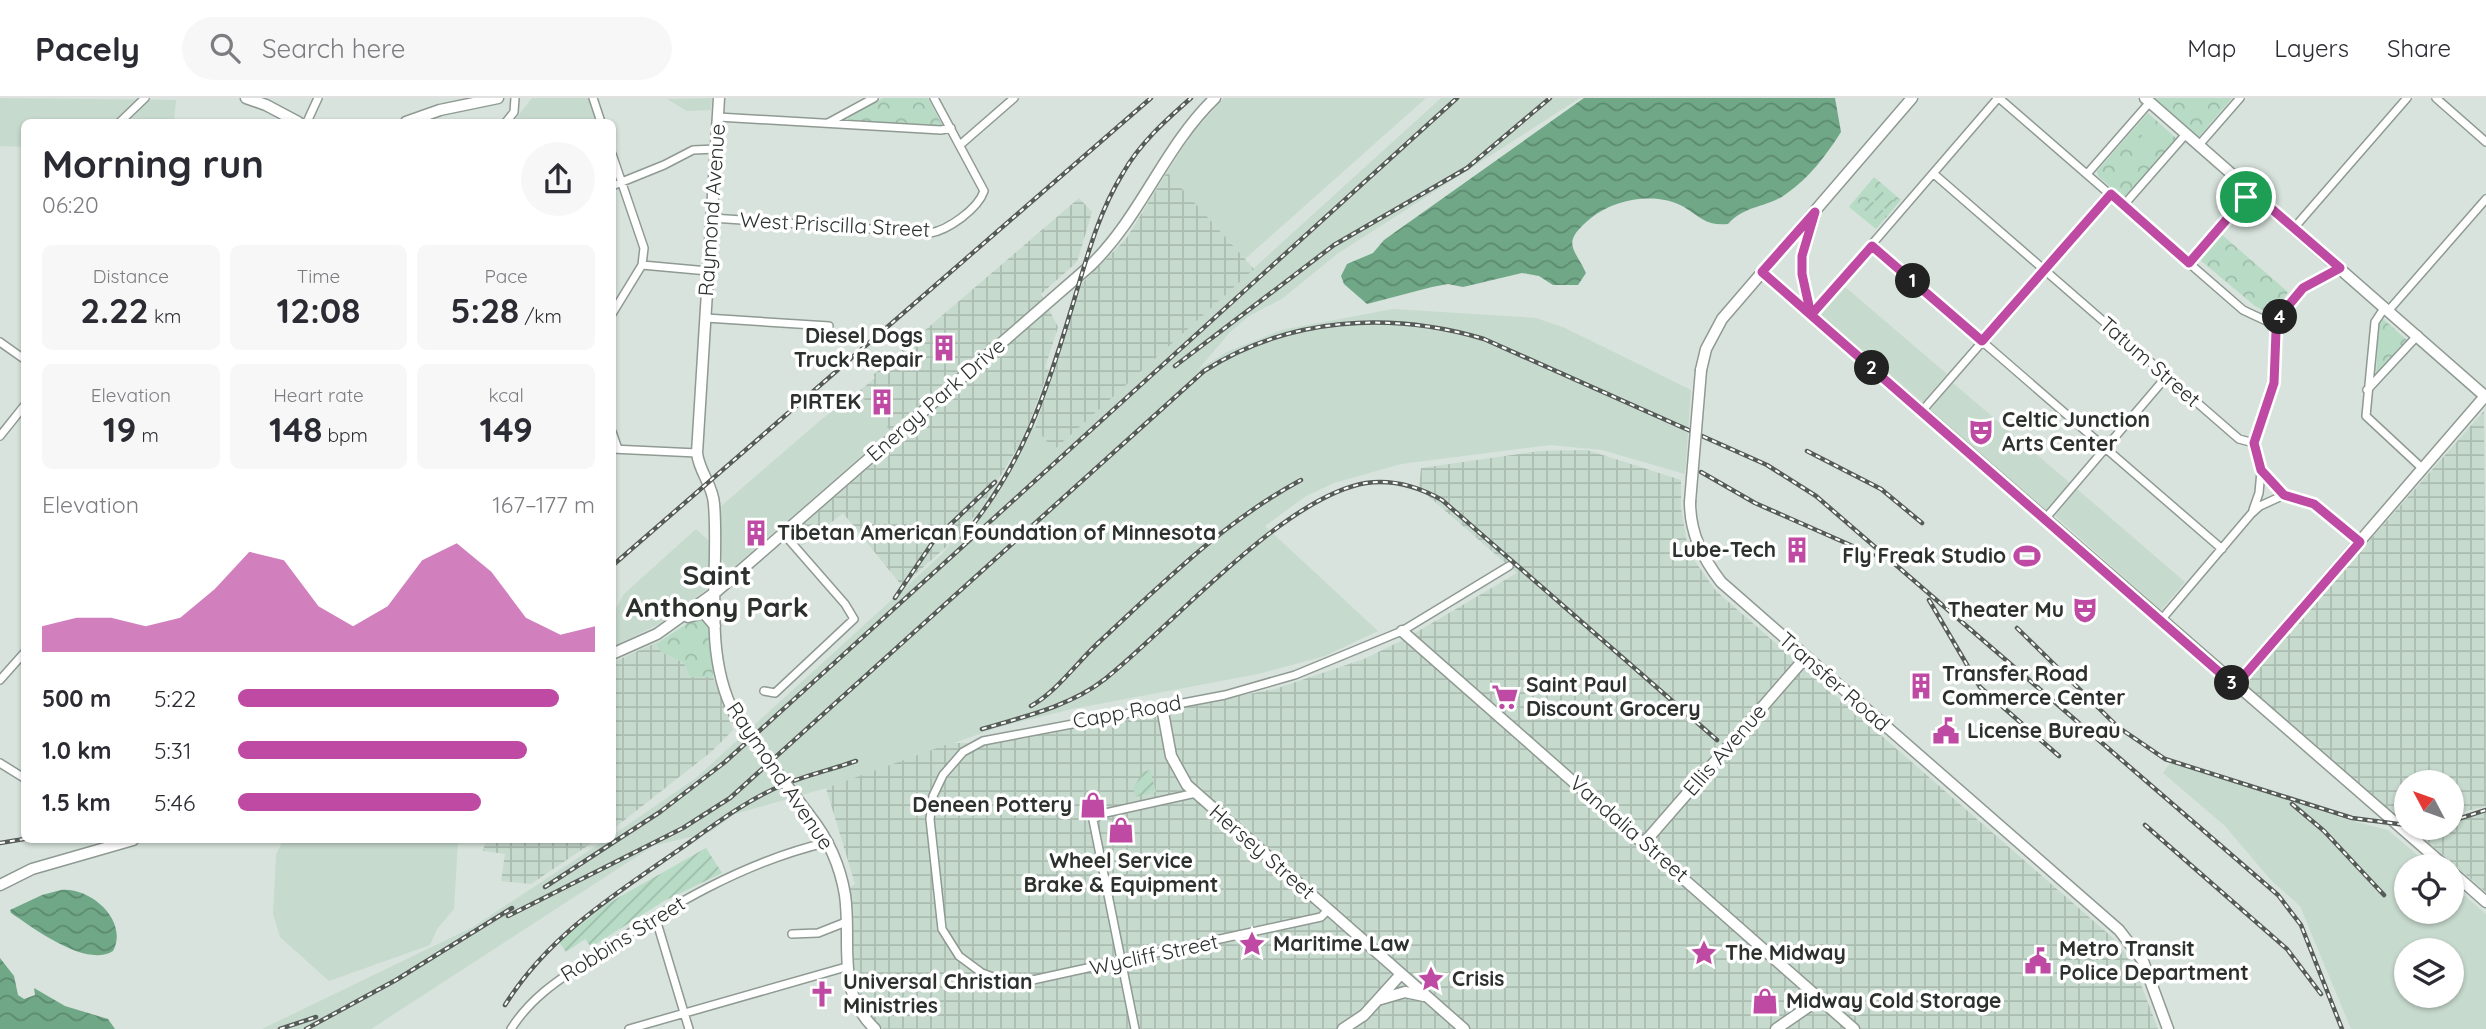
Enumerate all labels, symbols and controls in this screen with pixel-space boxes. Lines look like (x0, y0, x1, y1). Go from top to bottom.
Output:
search box (182, 17, 672, 80)
text: Pacely (35, 28, 140, 69)
icon: search (206, 29, 244, 67)
text: Search here (262, 32, 405, 65)
text: Map (2187, 33, 2236, 63)
text: Layers (2274, 33, 2349, 63)
text: Share (2387, 33, 2451, 63)
street label: Raymond Avenue (692, 123, 730, 297)
text: Morning run (42, 140, 264, 188)
button: share (521, 142, 595, 216)
pin (2216, 167, 2276, 227)
icon: arrive (2227, 178, 2265, 216)
text: 06:20 (42, 190, 99, 219)
street label: West Priscilla Street (739, 206, 931, 242)
text: Distance (93, 264, 169, 288)
text: Time (297, 264, 340, 288)
text: Pace (485, 264, 528, 288)
pin: 1 (1896, 264, 1930, 298)
text: 1 (1909, 268, 1916, 292)
text: 2.22 (80, 288, 149, 332)
text: 12:08 (277, 288, 360, 332)
text: 5:28 (450, 288, 519, 332)
pin: 4 (2262, 300, 2298, 334)
text: km (149, 304, 181, 328)
text: /km (519, 304, 562, 328)
text: 4 (2274, 304, 2285, 328)
street label: Tatum Street (2095, 311, 2206, 412)
place label: Diesel Dogs Truck Repair (794, 322, 923, 372)
street label: Energy Park Drive (861, 332, 1010, 467)
building icon: Diesel Dogs Truck Repair (929, 333, 959, 363)
pin: 2 (1854, 350, 1890, 386)
text: 2 (1866, 355, 1877, 379)
text: Elevation (91, 383, 171, 407)
text: Heart rate (273, 383, 364, 407)
text: kcal (488, 383, 524, 407)
building icon: PIRTEK (867, 387, 897, 417)
place label: PIRTEK (790, 388, 861, 414)
place label: Celtic Junction Arts Center (2002, 406, 2150, 456)
text: 19 (103, 407, 136, 451)
text: 148 (269, 407, 322, 451)
text: 149 (479, 407, 533, 451)
theatre icon: Celtic Junction Arts Center (1966, 417, 1996, 447)
text: m (136, 423, 159, 447)
text: bpm (322, 423, 368, 447)
text: Elevation (42, 490, 139, 519)
text: 167–177 m (492, 490, 595, 519)
building icon: Tibetan American Foundation of Minnesota (741, 518, 771, 548)
place label: Tibetan American Foundation of Minnesota (777, 519, 1216, 545)
building icon: Lube-Tech (1782, 535, 1812, 565)
place label: Lube-Tech (1672, 536, 1776, 562)
sports icon: Fly Freak Studio (2012, 541, 2042, 571)
place label: Fly Freak Studio (1842, 542, 2006, 568)
district label: Saint Anthony Park (625, 557, 809, 624)
theatre icon: Theater Mu (2070, 595, 2100, 625)
place label: Theater Mu (1947, 596, 2064, 622)
street label: Transfer Road (1774, 626, 1895, 736)
place label: Transfer Road Commerce Center (1942, 660, 2125, 710)
pin: 3 (2214, 666, 2250, 700)
text: 3 (2226, 670, 2237, 694)
place label: Saint Paul Discount Grocery (1526, 671, 1701, 721)
building icon: Transfer Road Commerce Center (1906, 671, 1936, 701)
supermarket icon: Saint Paul Discount Grocery (1490, 682, 1520, 712)
text: 500 m (42, 684, 111, 713)
text: 5:22 (154, 684, 196, 713)
street label: Capp Road (1071, 689, 1183, 733)
street label: Raymond Avenue (722, 696, 840, 854)
street label: Ellis Avenue (1677, 698, 1771, 801)
public building icon: License Bureau (1931, 716, 1961, 746)
place label: License Bureau (1967, 717, 2121, 743)
text: 1.0 km (42, 736, 112, 765)
text: 5:31 (154, 736, 191, 765)
street label: Vandalia Street (1565, 769, 1694, 887)
north arrow (2394, 770, 2464, 840)
map controls (2394, 770, 2464, 1008)
text: 1.5 km (42, 788, 111, 817)
text: 5:46 (154, 788, 195, 817)
shop icon: Deneen Pottery (1078, 790, 1108, 820)
place label: Deneen Pottery (912, 791, 1072, 817)
street label: Hersey Street (1204, 798, 1321, 904)
shop icon: Wheel Service Brake & Equipment (1106, 815, 1136, 845)
place label: Wheel Service Brake & Equipment (1024, 847, 1218, 897)
button: locate (2394, 854, 2464, 924)
street label: Robbins Street (555, 890, 689, 987)
street label: Wycliff Street (1087, 928, 1220, 980)
place icon: Maritime Law (1237, 929, 1267, 959)
place label: Maritime Law (1273, 930, 1410, 956)
place label: Metro Transit Police Department (2059, 935, 2249, 985)
place icon: The Midway (1689, 938, 1719, 968)
button: layers (2394, 938, 2464, 1008)
place label: The Midway (1725, 939, 1846, 965)
public building icon: Metro Transit Police Department (2023, 946, 2053, 976)
place icon: Crisis (1416, 964, 1446, 994)
place label: Crisis (1452, 965, 1504, 991)
place label: Universal Christian Ministries (843, 968, 1032, 1018)
church icon: Universal Christian Ministries (807, 979, 837, 1009)
shop icon: Midway Cold Storage (1750, 986, 1780, 1016)
place label: Midway Cold Storage (1786, 987, 2001, 1013)

